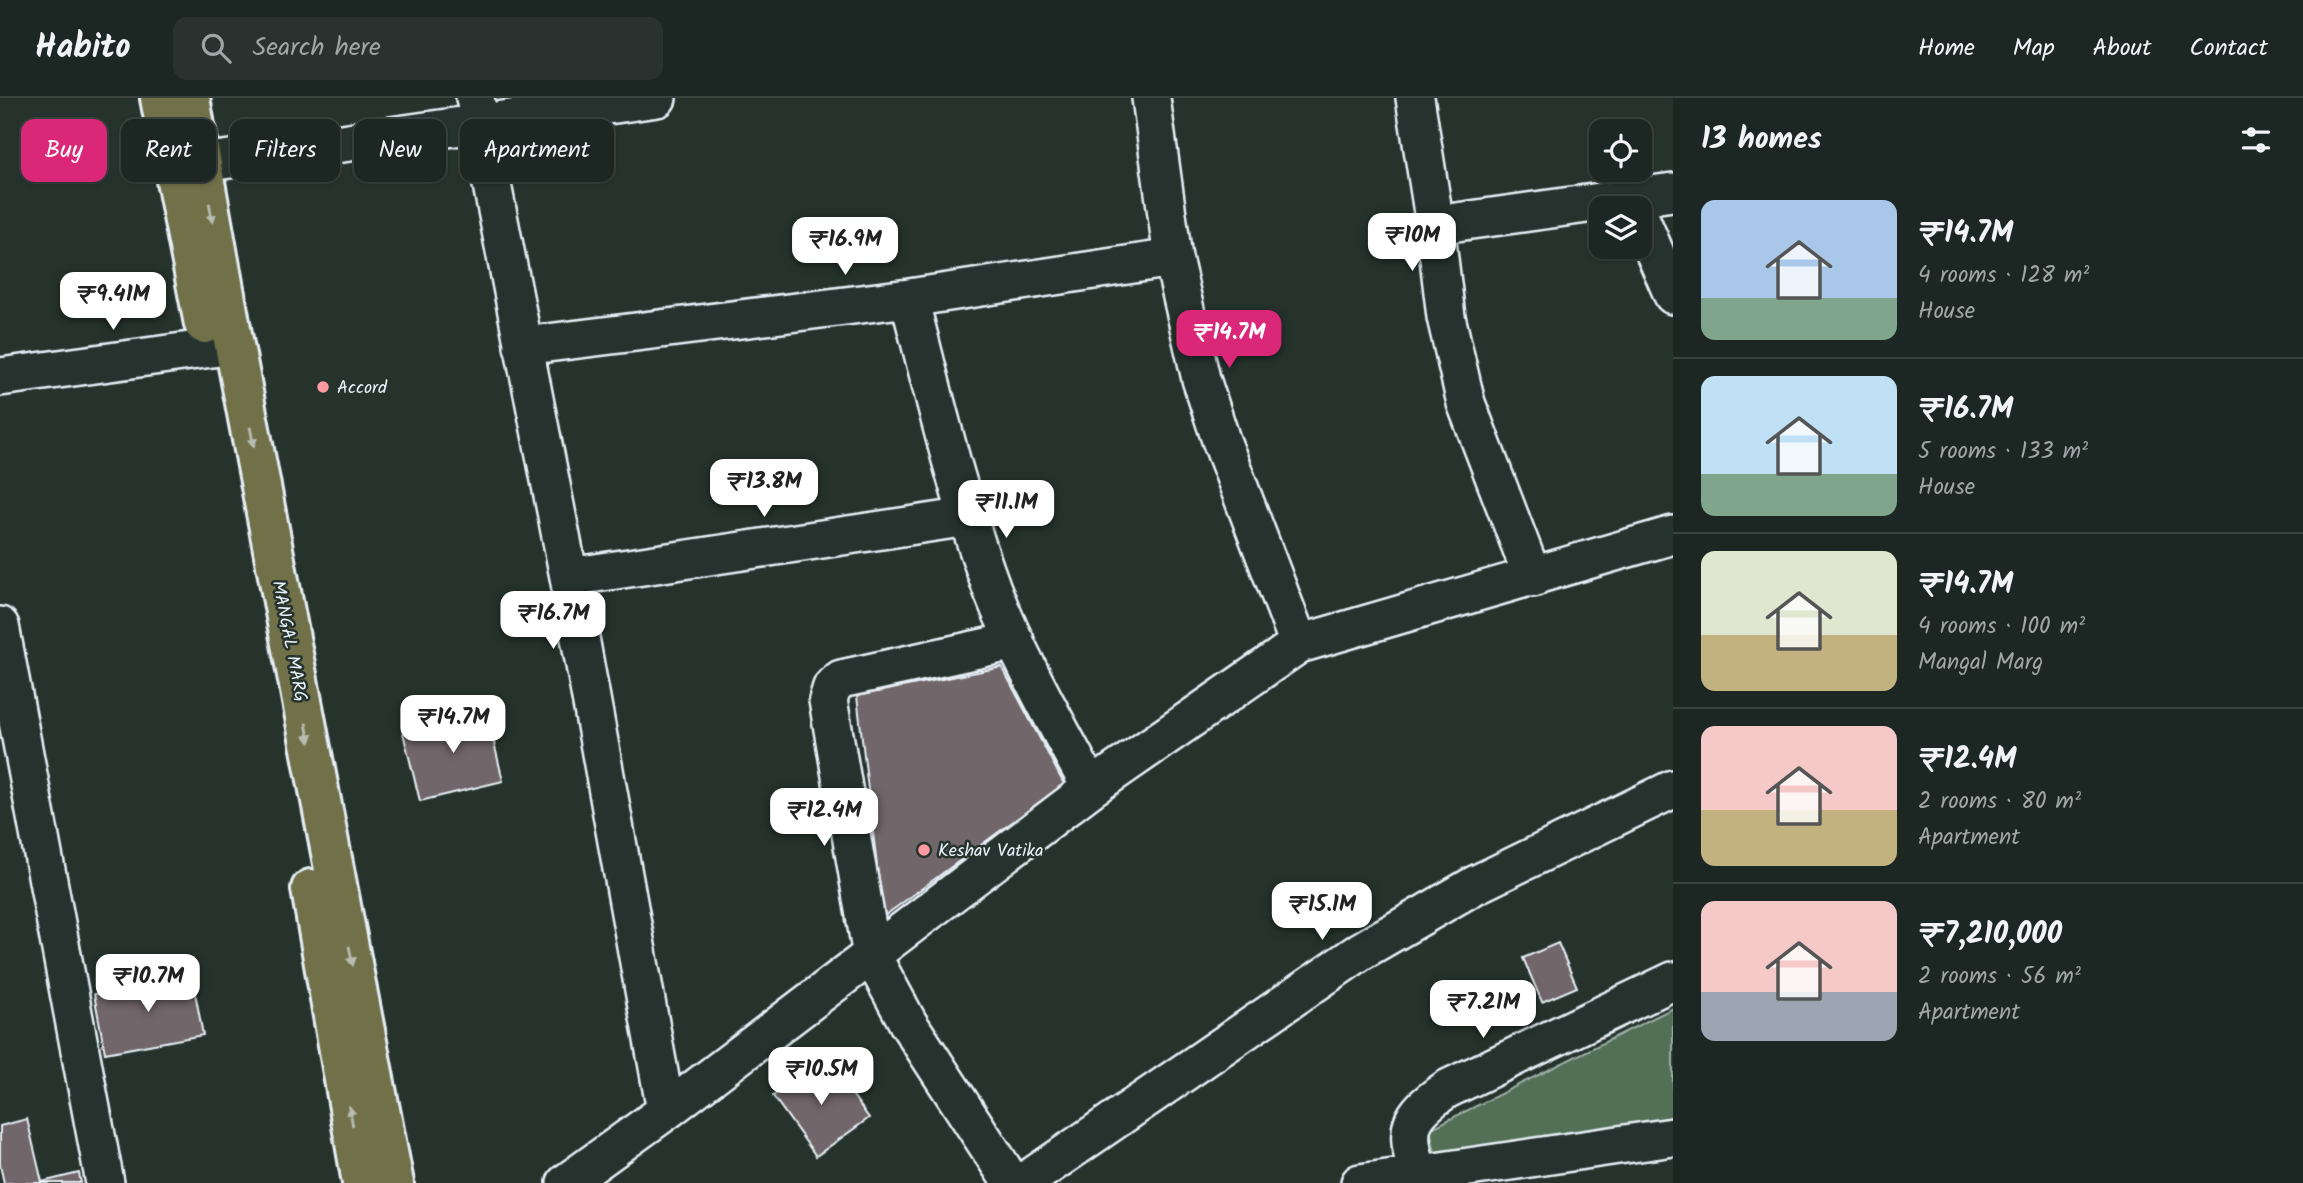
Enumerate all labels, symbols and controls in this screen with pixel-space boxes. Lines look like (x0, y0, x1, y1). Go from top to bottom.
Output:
search box (173, 17, 663, 80)
text: Habito (35, 22, 131, 75)
text: Search here (253, 27, 381, 69)
icon: search (197, 29, 235, 67)
text: Home (1918, 29, 1975, 68)
text: Map (2013, 29, 2055, 68)
text: About (2093, 29, 2151, 68)
text: Contact (2189, 29, 2268, 68)
text: 13 homes (1701, 116, 1822, 164)
chip: Buy (21, 119, 107, 182)
chip: Rent (121, 119, 216, 182)
chip: Filters (230, 119, 340, 182)
chip: New (354, 119, 446, 182)
chip: Apartment (460, 119, 614, 182)
map controls (1589, 119, 1652, 259)
button: locate (1589, 119, 1652, 182)
icon: filters (2237, 121, 2275, 159)
button: layers (1589, 196, 1652, 259)
one-way arrow (206, 202, 217, 224)
text: ₹14.7M (1918, 210, 2013, 258)
pin: ₹10M (1371, 214, 1453, 273)
pin: ₹16.9M (788, 218, 902, 277)
text: ₹10M (1384, 218, 1440, 254)
text: ₹16.9M (808, 222, 882, 258)
icon: home (1757, 228, 1841, 312)
text: 4 rooms · 128 m² (1918, 258, 2089, 294)
pin: ₹9.41M (56, 272, 170, 332)
text: ₹9.41M (76, 277, 150, 313)
text: House (1918, 294, 1975, 330)
pin: ₹14.7M (1172, 310, 1286, 370)
text: ₹14.7M (1192, 315, 1266, 351)
place label: Accord (337, 374, 388, 403)
marker: Accord (315, 379, 331, 395)
text: ₹16.7M (1918, 386, 2013, 434)
icon: home (1757, 404, 1841, 488)
one-way arrow (246, 426, 257, 448)
text: 5 rooms · 133 m² (1918, 434, 2088, 470)
pin: ₹13.8M (707, 460, 821, 519)
text: ₹13.8M (726, 464, 802, 500)
text: House (1918, 470, 1975, 506)
pin: ₹11.1M (949, 480, 1063, 540)
text: ₹11.1M (974, 485, 1038, 521)
text: ₹14.7M (1918, 561, 2013, 609)
street label: MANGAL MARG (263, 578, 314, 704)
icon: home (1757, 579, 1841, 663)
pin: ₹16.7M (496, 592, 610, 651)
text: ₹16.7M (516, 596, 590, 632)
text: 4 rooms · 100 m² (1918, 609, 2085, 645)
text: Mangal Marg (1918, 645, 2043, 681)
pin: ₹14.7M (396, 696, 510, 755)
text: ₹14.7M (416, 700, 490, 736)
one-way arrow (303, 722, 314, 744)
text: ₹12.4M (1918, 736, 2017, 784)
icon: home (1757, 754, 1841, 838)
text: 2 rooms · 80 m² (1918, 784, 2081, 820)
pin: ₹12.4M (767, 788, 881, 848)
text: ₹12.4M (786, 793, 862, 829)
text: Apartment (1918, 820, 2020, 856)
place label: Keshav Vatika (938, 837, 1043, 866)
marker: Keshav Vatika (916, 842, 932, 858)
pin: ₹15.1M (1265, 882, 1379, 942)
text: ₹15.1M (1288, 887, 1356, 923)
text: ₹7,210,000 (1918, 911, 2062, 959)
icon: home (1757, 929, 1841, 1013)
one-way arrow (345, 945, 356, 967)
pin: ₹10.7M (91, 954, 205, 1014)
text: ₹10.7M (112, 959, 184, 995)
text: 2 rooms · 56 m² (1918, 959, 2081, 995)
pin: ₹7.21M (1426, 981, 1540, 1040)
text: ₹7.21M (1446, 985, 1520, 1021)
text: Apartment (1918, 995, 2020, 1031)
pin: ₹10.5M (764, 1048, 878, 1107)
text: ₹10.5M (784, 1052, 858, 1088)
one-way arrow (345, 1105, 356, 1127)

